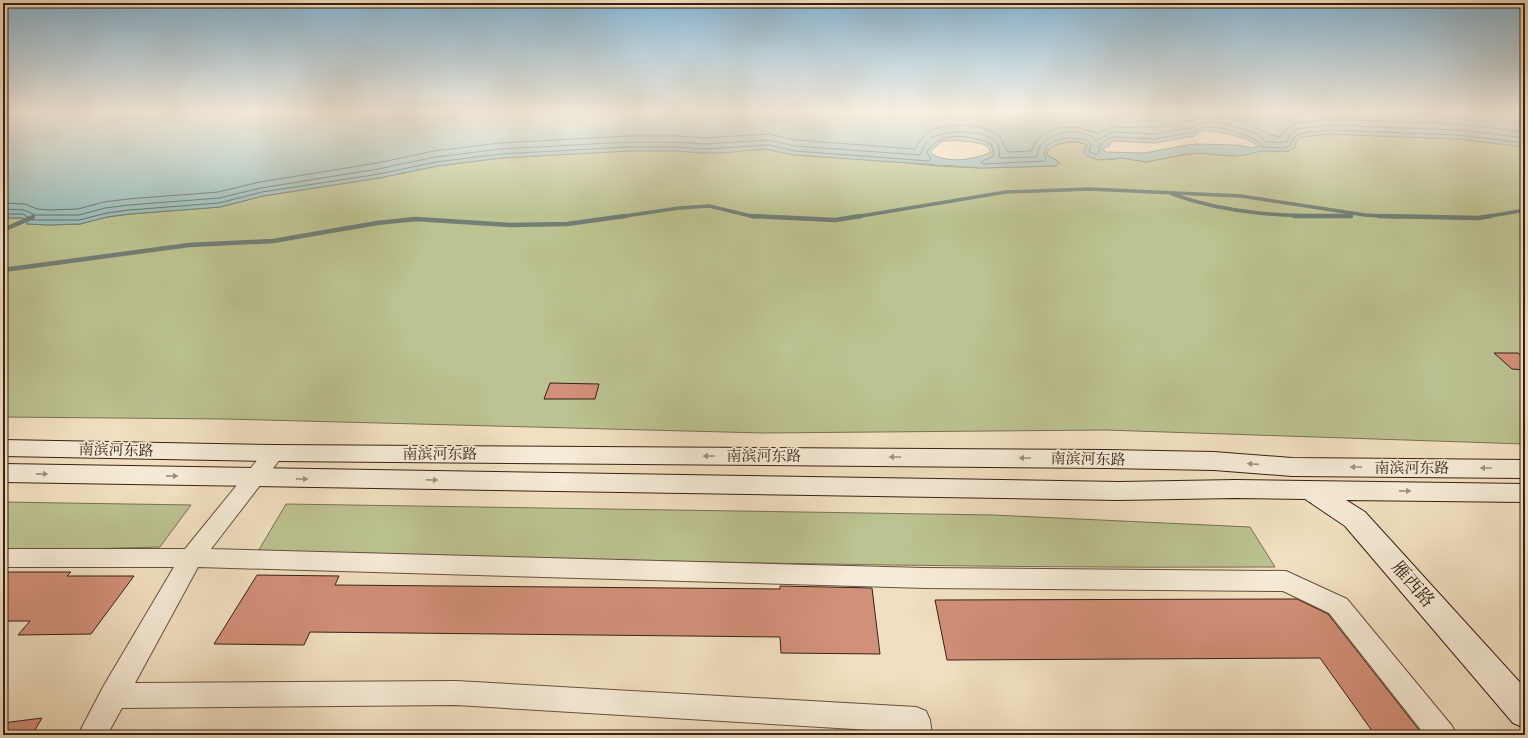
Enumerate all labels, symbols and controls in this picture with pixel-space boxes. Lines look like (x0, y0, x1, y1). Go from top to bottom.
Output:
street label: 南滨河东路 (78, 439, 154, 460)
street label: 南滨河东路 (402, 444, 478, 463)
street label: 南滨河东路 (726, 446, 802, 465)
street label: 南滨河东路 (1050, 448, 1126, 469)
one-way arrow (702, 453, 715, 459)
one-way arrow (888, 454, 901, 460)
one-way arrow (1018, 455, 1031, 461)
street label: 南滨河东路 (1374, 458, 1450, 477)
one-way arrow (1247, 461, 1259, 468)
one-way arrow (1349, 464, 1362, 470)
one-way arrow (1480, 465, 1492, 472)
one-way arrow (36, 471, 49, 477)
one-way arrow (166, 473, 179, 479)
one-way arrow (296, 475, 308, 482)
one-way arrow (426, 477, 438, 484)
one-way arrow (1399, 488, 1411, 495)
street label: 雁西路 (1387, 556, 1440, 612)

